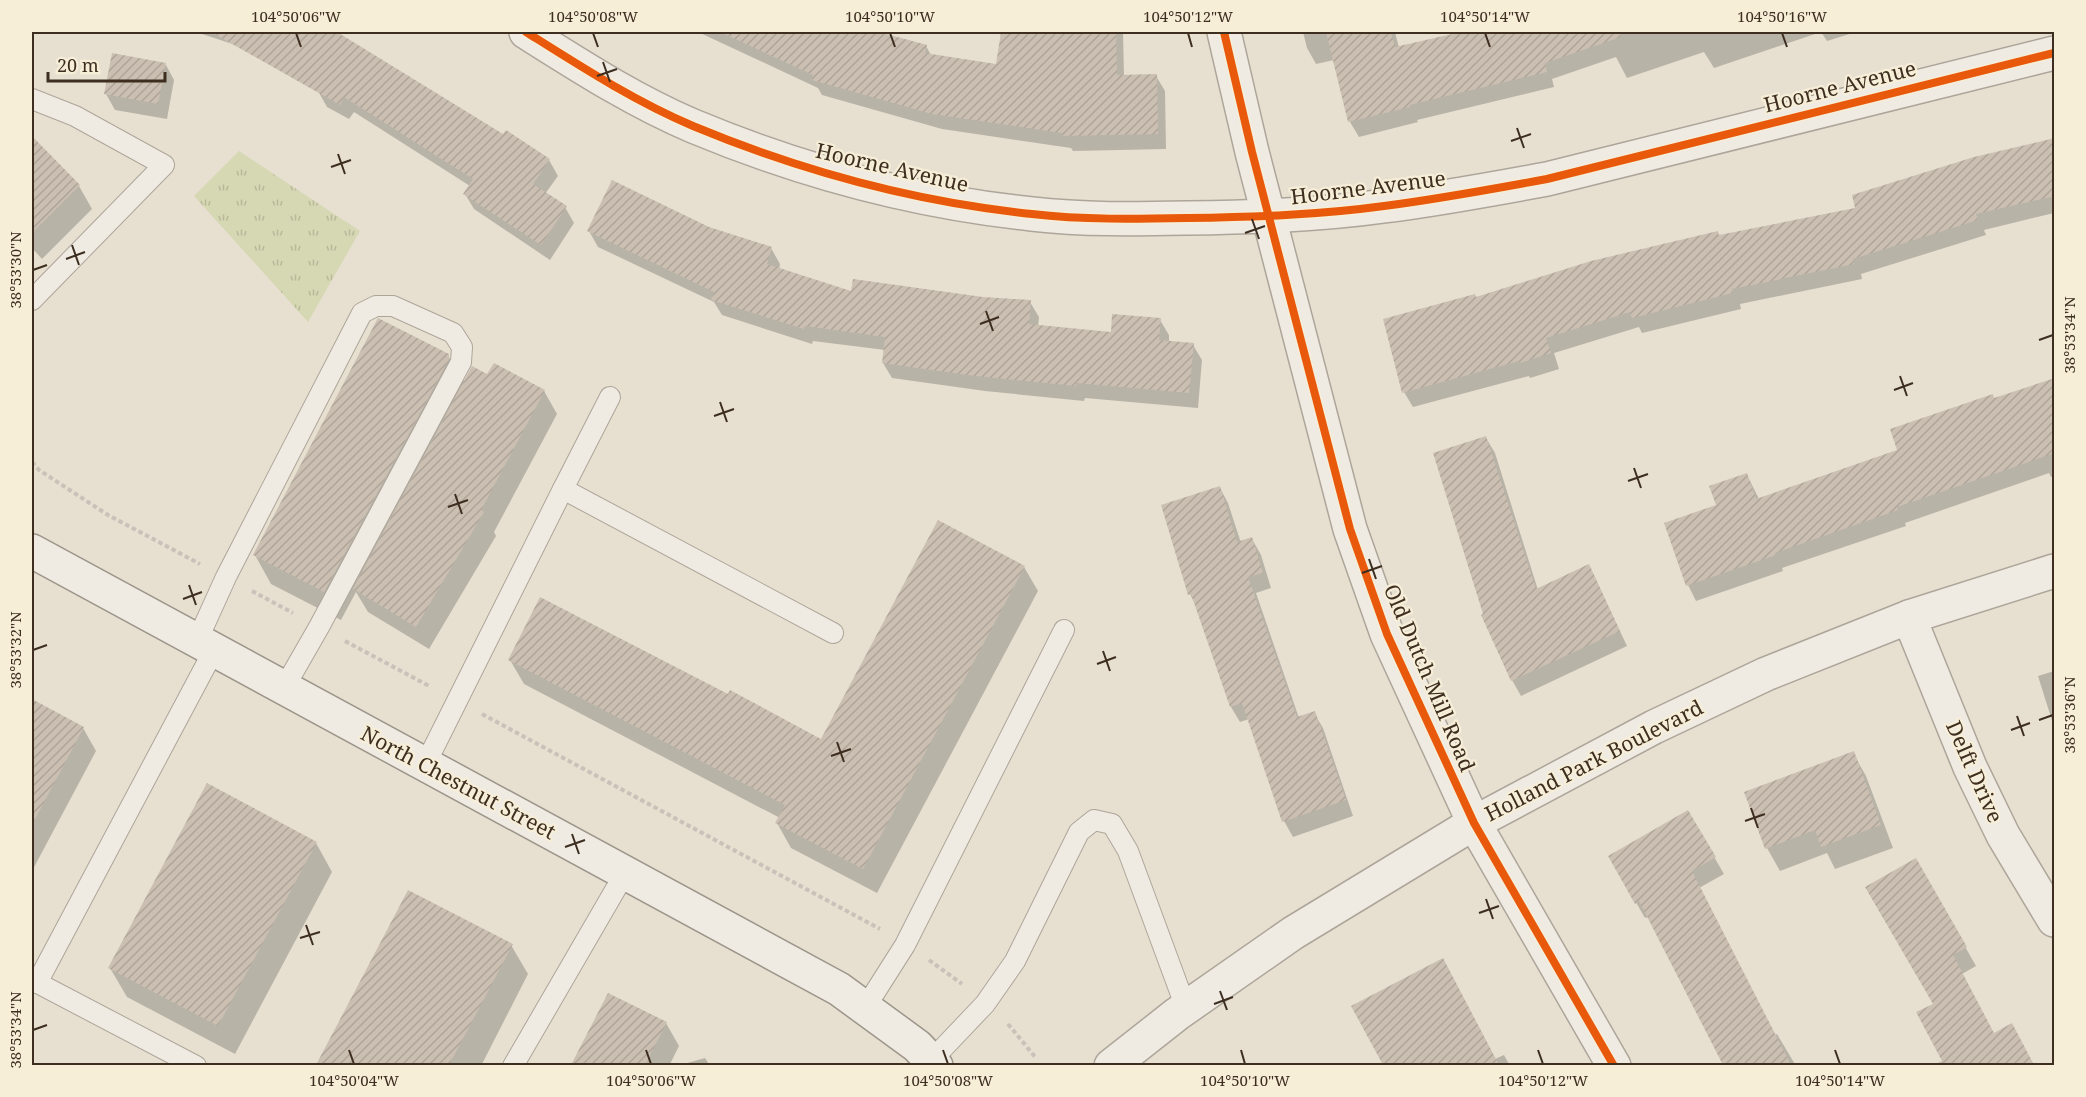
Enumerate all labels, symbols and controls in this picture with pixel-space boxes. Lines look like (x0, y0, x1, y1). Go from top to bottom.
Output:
text: 104°50'06"W (251, 6, 341, 26)
text: 104°50'08"W (548, 6, 638, 26)
text: 104°50'10"W (845, 6, 935, 26)
text: 104°50'12"W (1143, 6, 1233, 26)
text: 104°50'14"W (1440, 6, 1530, 26)
text: 104°50'16"W (1737, 6, 1827, 26)
scale bar (48, 45, 165, 83)
text: 20 m (57, 53, 99, 77)
street label: Hoorne Avenue (1761, 54, 1919, 118)
street label: Hoorne Avenue (813, 136, 971, 198)
street label: Hoorne Avenue (1289, 164, 1447, 210)
text: 38°53'30"N (5, 231, 25, 309)
text: 38°53'34"N (2059, 296, 2079, 374)
street label: Old Dutch Mill Road (1378, 580, 1482, 776)
text: 38°53'32"N (5, 611, 25, 689)
text: 38°53'36"N (2059, 676, 2079, 754)
street label: Holland Park Boulevard (1480, 693, 1708, 827)
street label: Delft Drive (1940, 716, 2010, 827)
street label: North Chestnut Street (356, 719, 561, 845)
text: 38°53'34"N (5, 991, 25, 1069)
text: 104°50'04"W (309, 1070, 399, 1090)
text: 104°50'06"W (606, 1070, 696, 1090)
text: 104°50'08"W (903, 1070, 993, 1090)
text: 104°50'10"W (1200, 1070, 1290, 1090)
text: 104°50'12"W (1498, 1070, 1588, 1090)
text: 104°50'14"W (1795, 1070, 1885, 1090)

